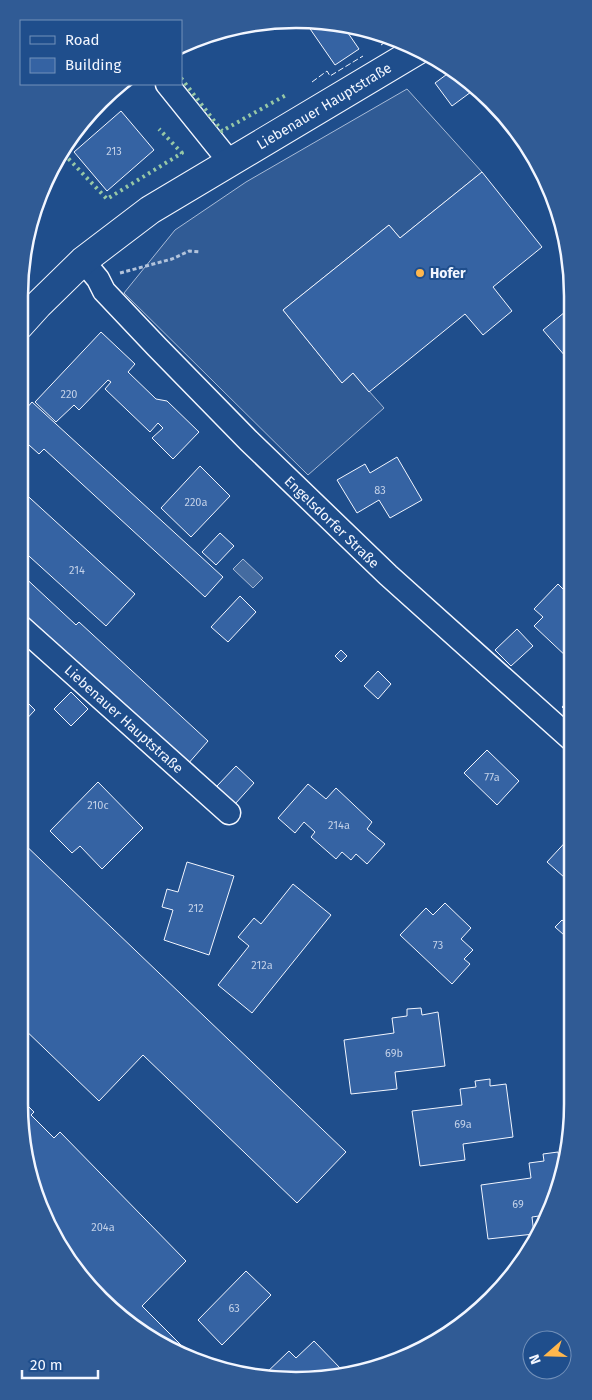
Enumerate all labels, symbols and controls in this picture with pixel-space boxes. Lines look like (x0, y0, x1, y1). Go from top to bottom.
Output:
legend (20, 20, 182, 85)
text: Road (65, 31, 100, 49)
text: Building (65, 56, 121, 74)
street label: Liebenauer Hauptstraße (254, 60, 395, 153)
house number: 213 (106, 145, 122, 158)
place label: Hofer (430, 265, 466, 282)
marker: Hofer (414, 267, 426, 279)
house number: 220 (60, 388, 78, 401)
street label: Engelsdorfer Straße (281, 473, 383, 572)
house number: 83 (374, 484, 386, 497)
house number: 220a (184, 496, 208, 509)
house number: 214 (69, 564, 85, 577)
street label: Liebenauer Hauptstraße (61, 662, 187, 777)
house number: 77a (484, 771, 500, 784)
house number: 210c (87, 799, 109, 812)
house number: 214a (328, 819, 350, 832)
house number: 212 (188, 902, 204, 915)
house number: 73 (433, 939, 443, 952)
house number: 212a (251, 959, 273, 972)
house number: 69b (385, 1047, 403, 1060)
house number: 69a (454, 1118, 472, 1131)
house number: 69 (512, 1198, 524, 1211)
house number: 204a (91, 1221, 115, 1234)
house number: 63 (228, 1302, 240, 1315)
north arrow (522, 1330, 572, 1380)
scale bar (22, 1348, 99, 1380)
text: N (526, 1352, 545, 1367)
text: 20 m (30, 1356, 63, 1374)

